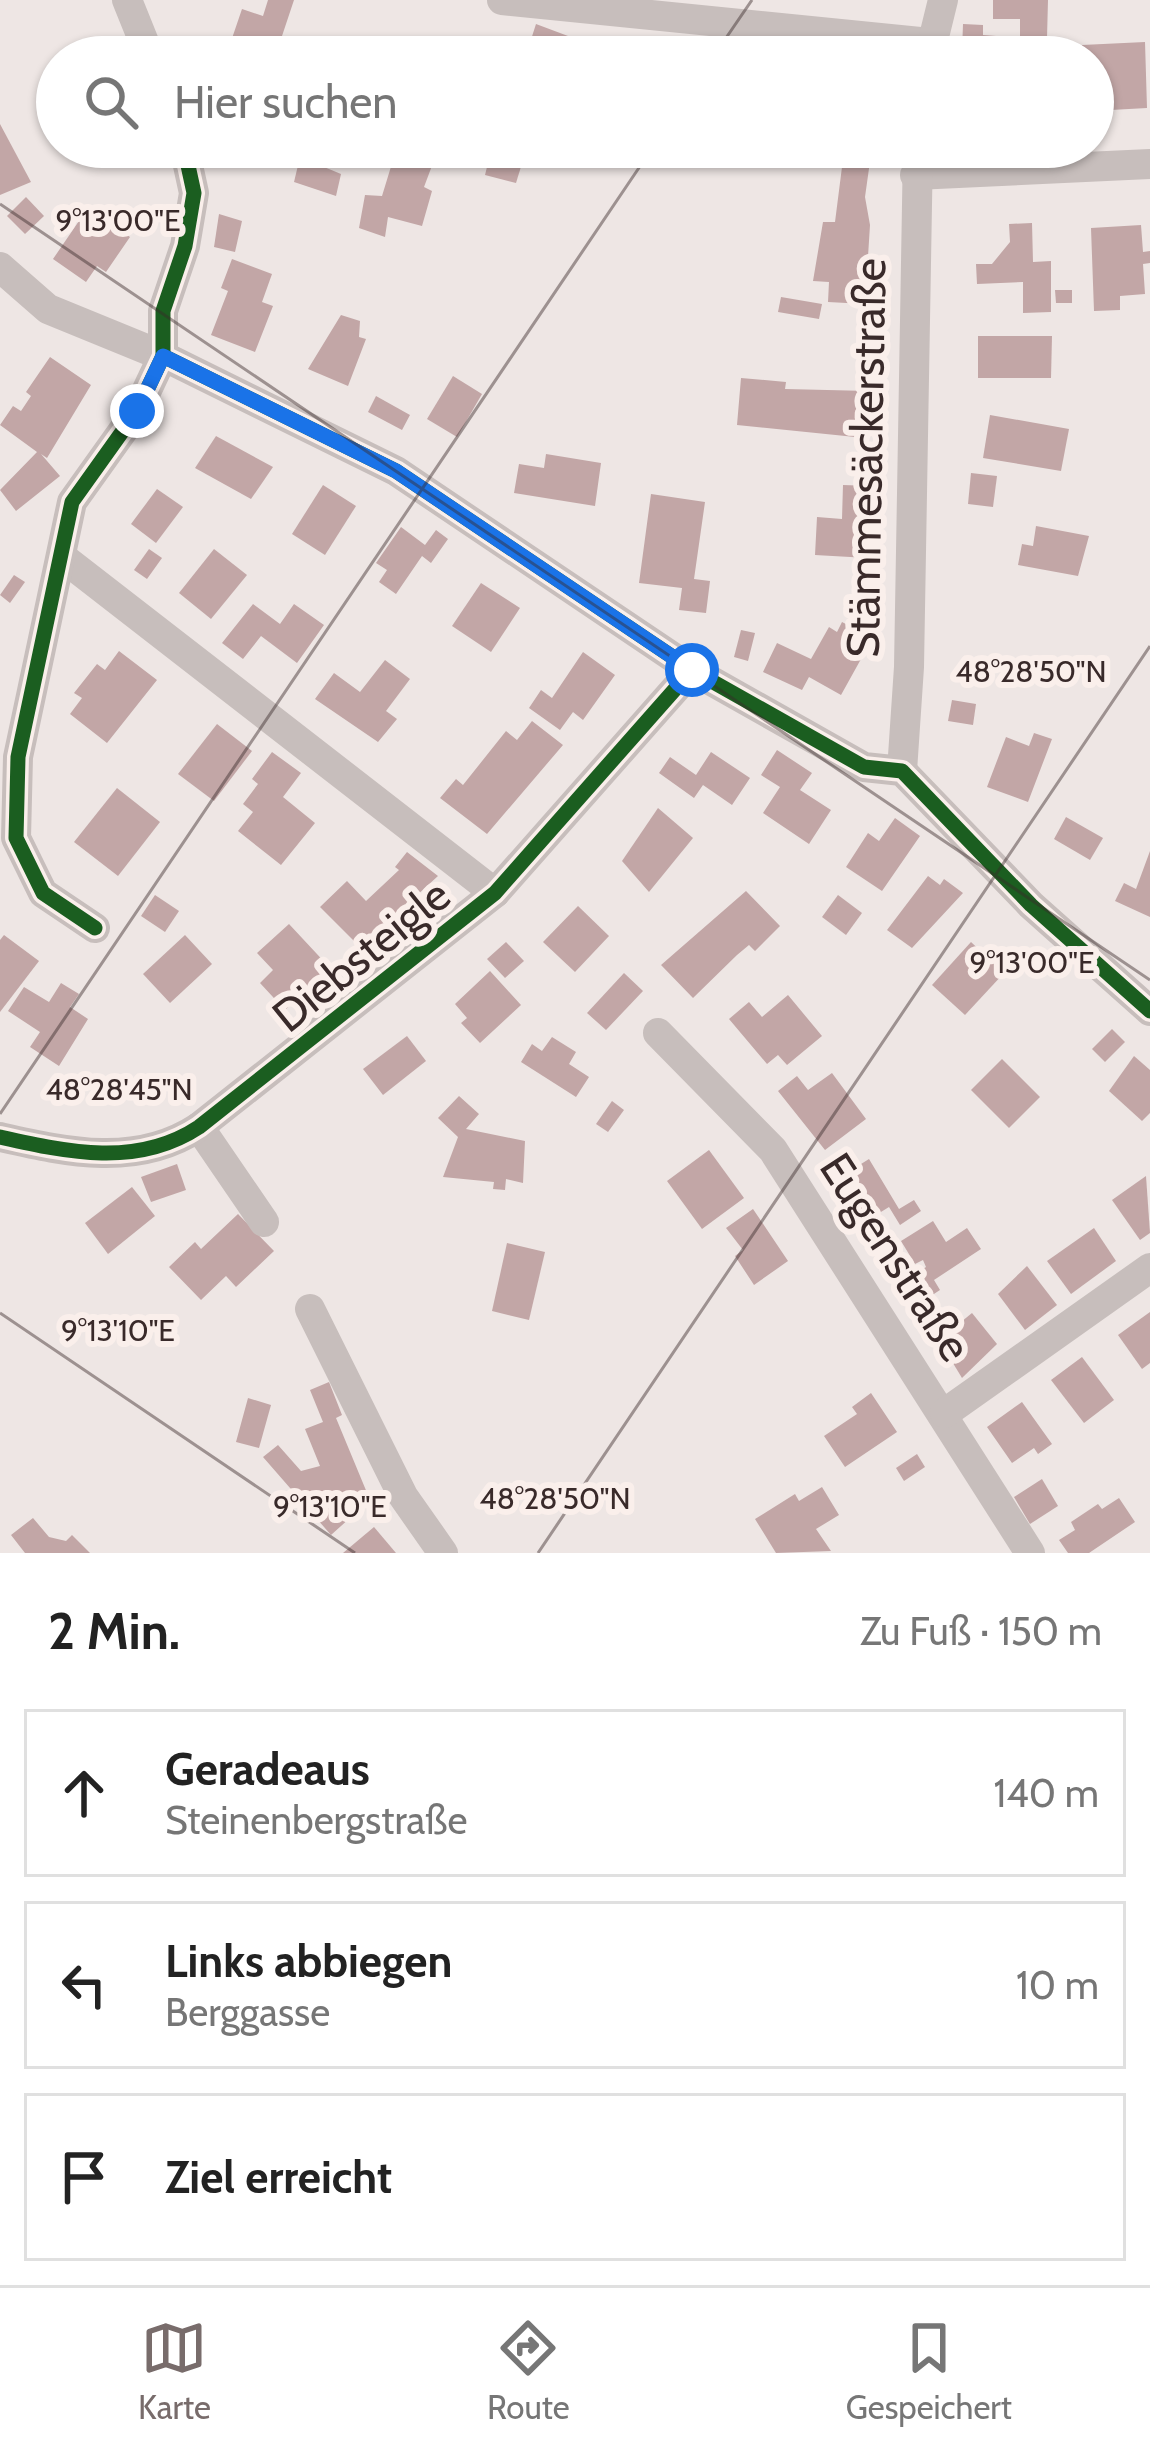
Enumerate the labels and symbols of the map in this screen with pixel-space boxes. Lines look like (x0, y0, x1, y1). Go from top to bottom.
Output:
text: 9°13'00"E (55, 202, 181, 239)
street label: Stämmesäckerstraße (836, 258, 896, 658)
route end (110, 384, 164, 438)
route start (665, 643, 719, 697)
text: 48°28'50"N (955, 653, 1107, 690)
street label: Diebsteigle (262, 867, 460, 1043)
text: 9°13'00"E (969, 944, 1095, 981)
text: 48°28'45"N (45, 1071, 193, 1108)
street label: Eugenstraße (809, 1143, 983, 1371)
text: 9°13'10"E (61, 1312, 175, 1349)
text: 48°28'50"N (479, 1480, 631, 1517)
text: 9°13'10"E (273, 1488, 387, 1525)

